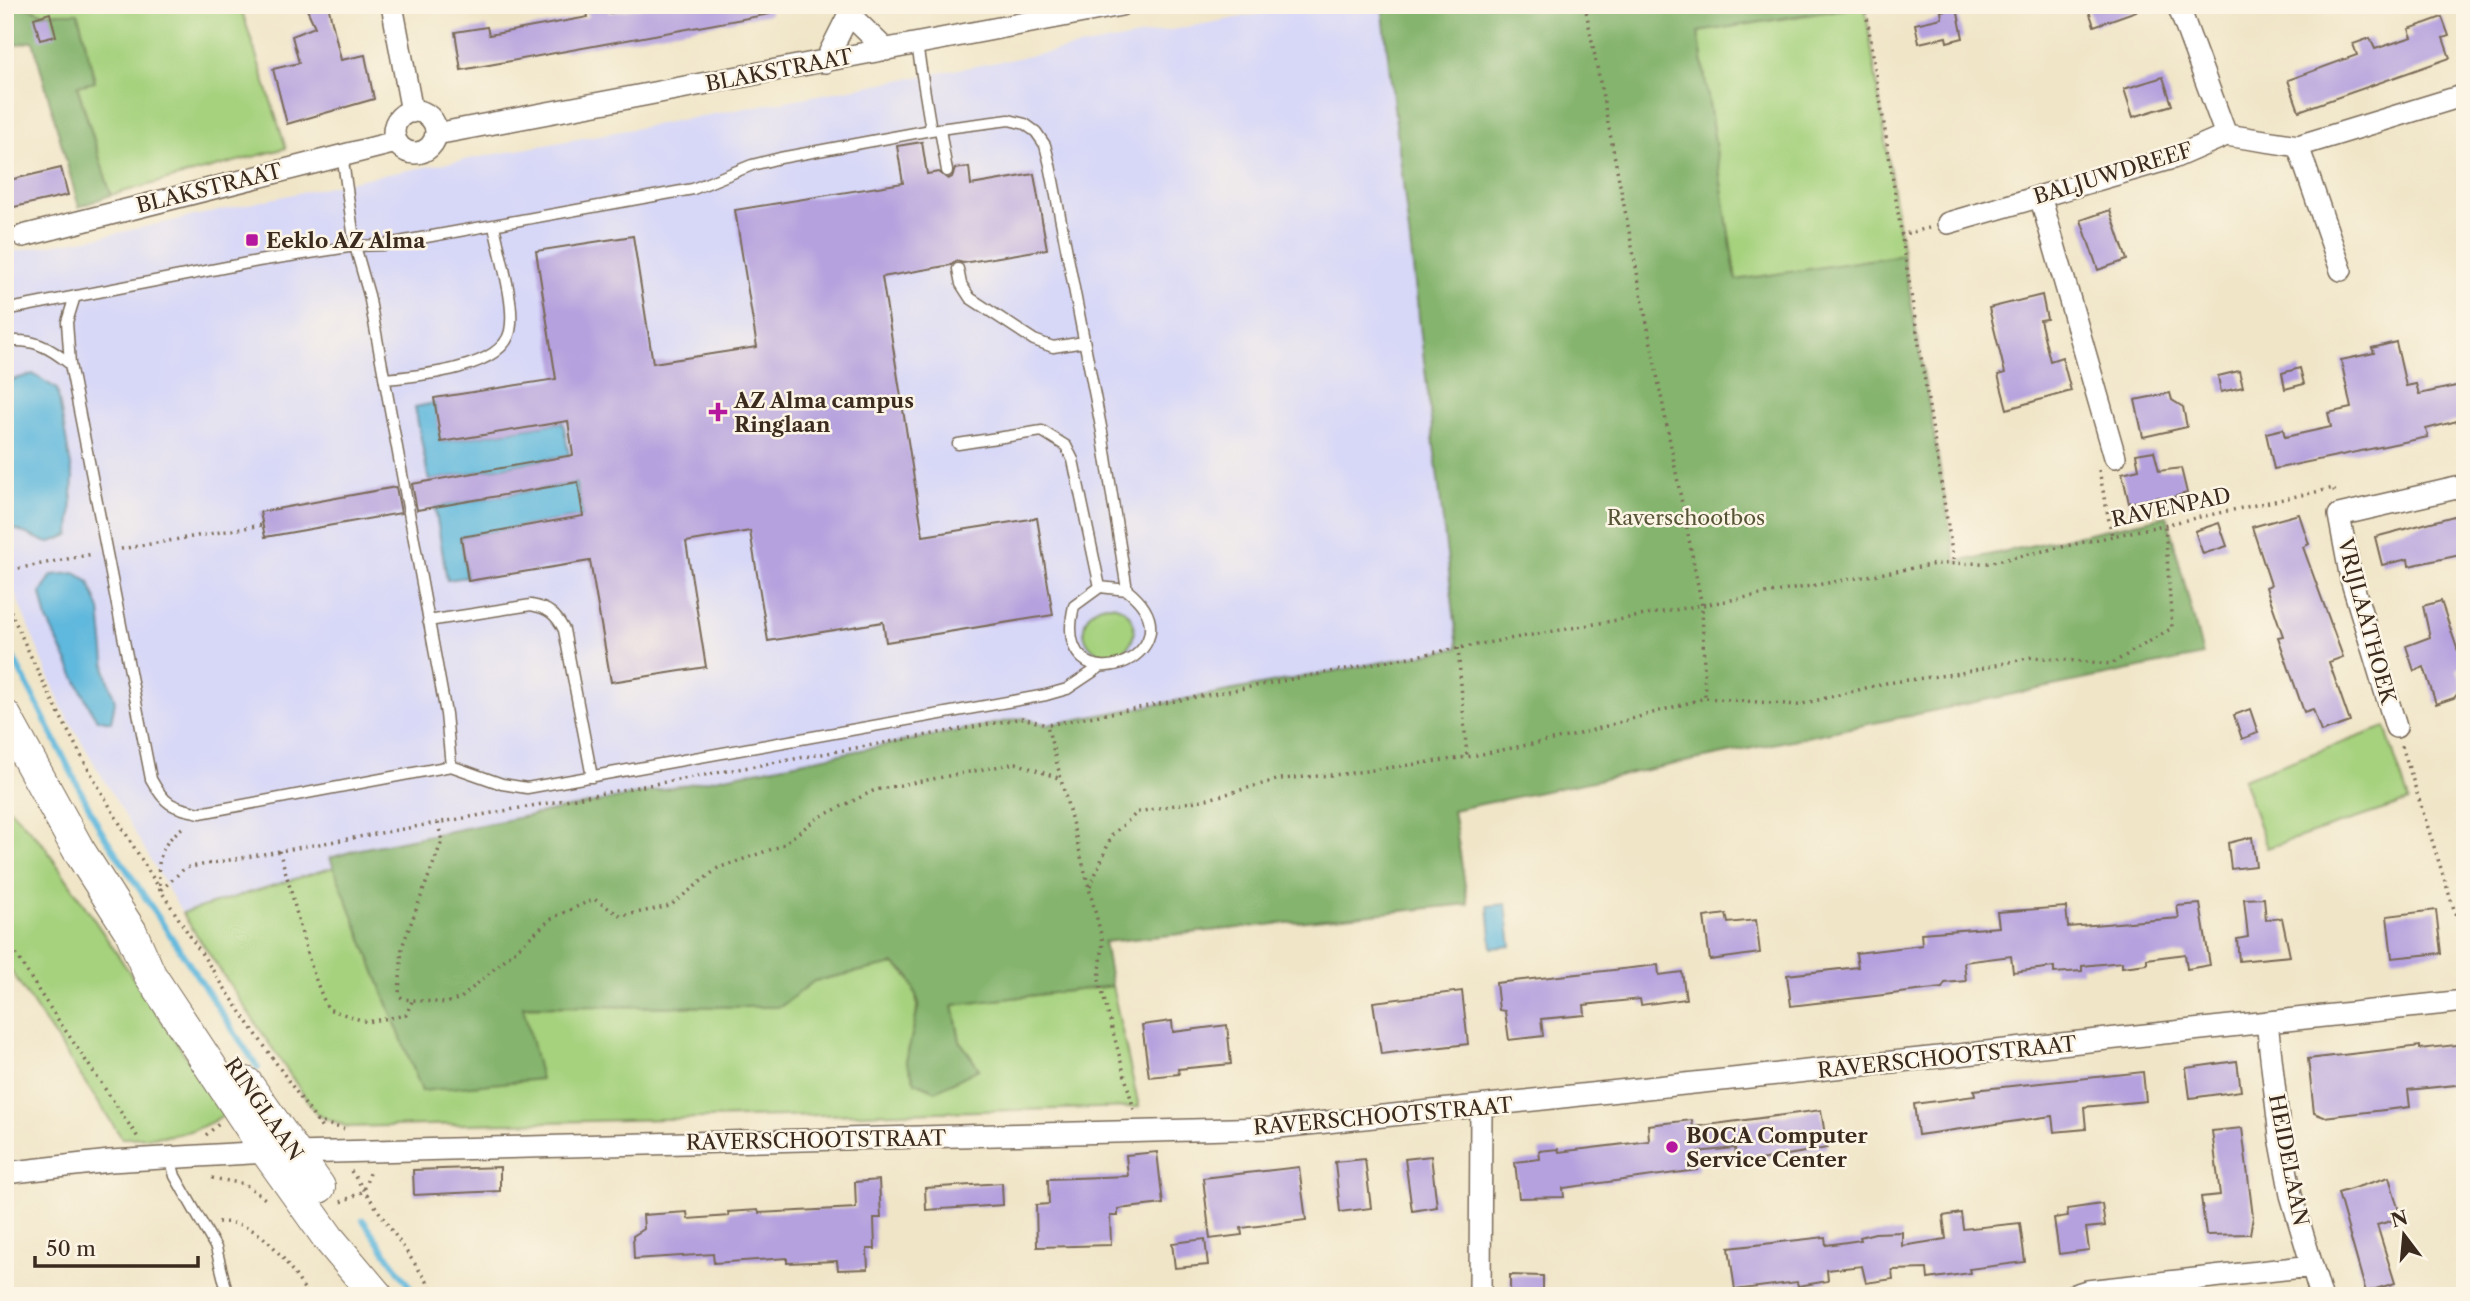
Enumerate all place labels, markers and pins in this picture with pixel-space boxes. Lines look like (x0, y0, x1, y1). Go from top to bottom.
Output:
place label: Eeklo AZ Alma (266, 228, 426, 253)
marker: Eeklo AZ Alma (244, 232, 260, 248)
place label: AZ Alma campus Ringlaan (733, 388, 914, 437)
marker: AZ Alma campus Ringlaan (708, 402, 728, 422)
place label: BOCA Computer Service Center (1686, 1123, 1868, 1172)
marker: BOCA Computer Service Center (1664, 1139, 1680, 1155)

